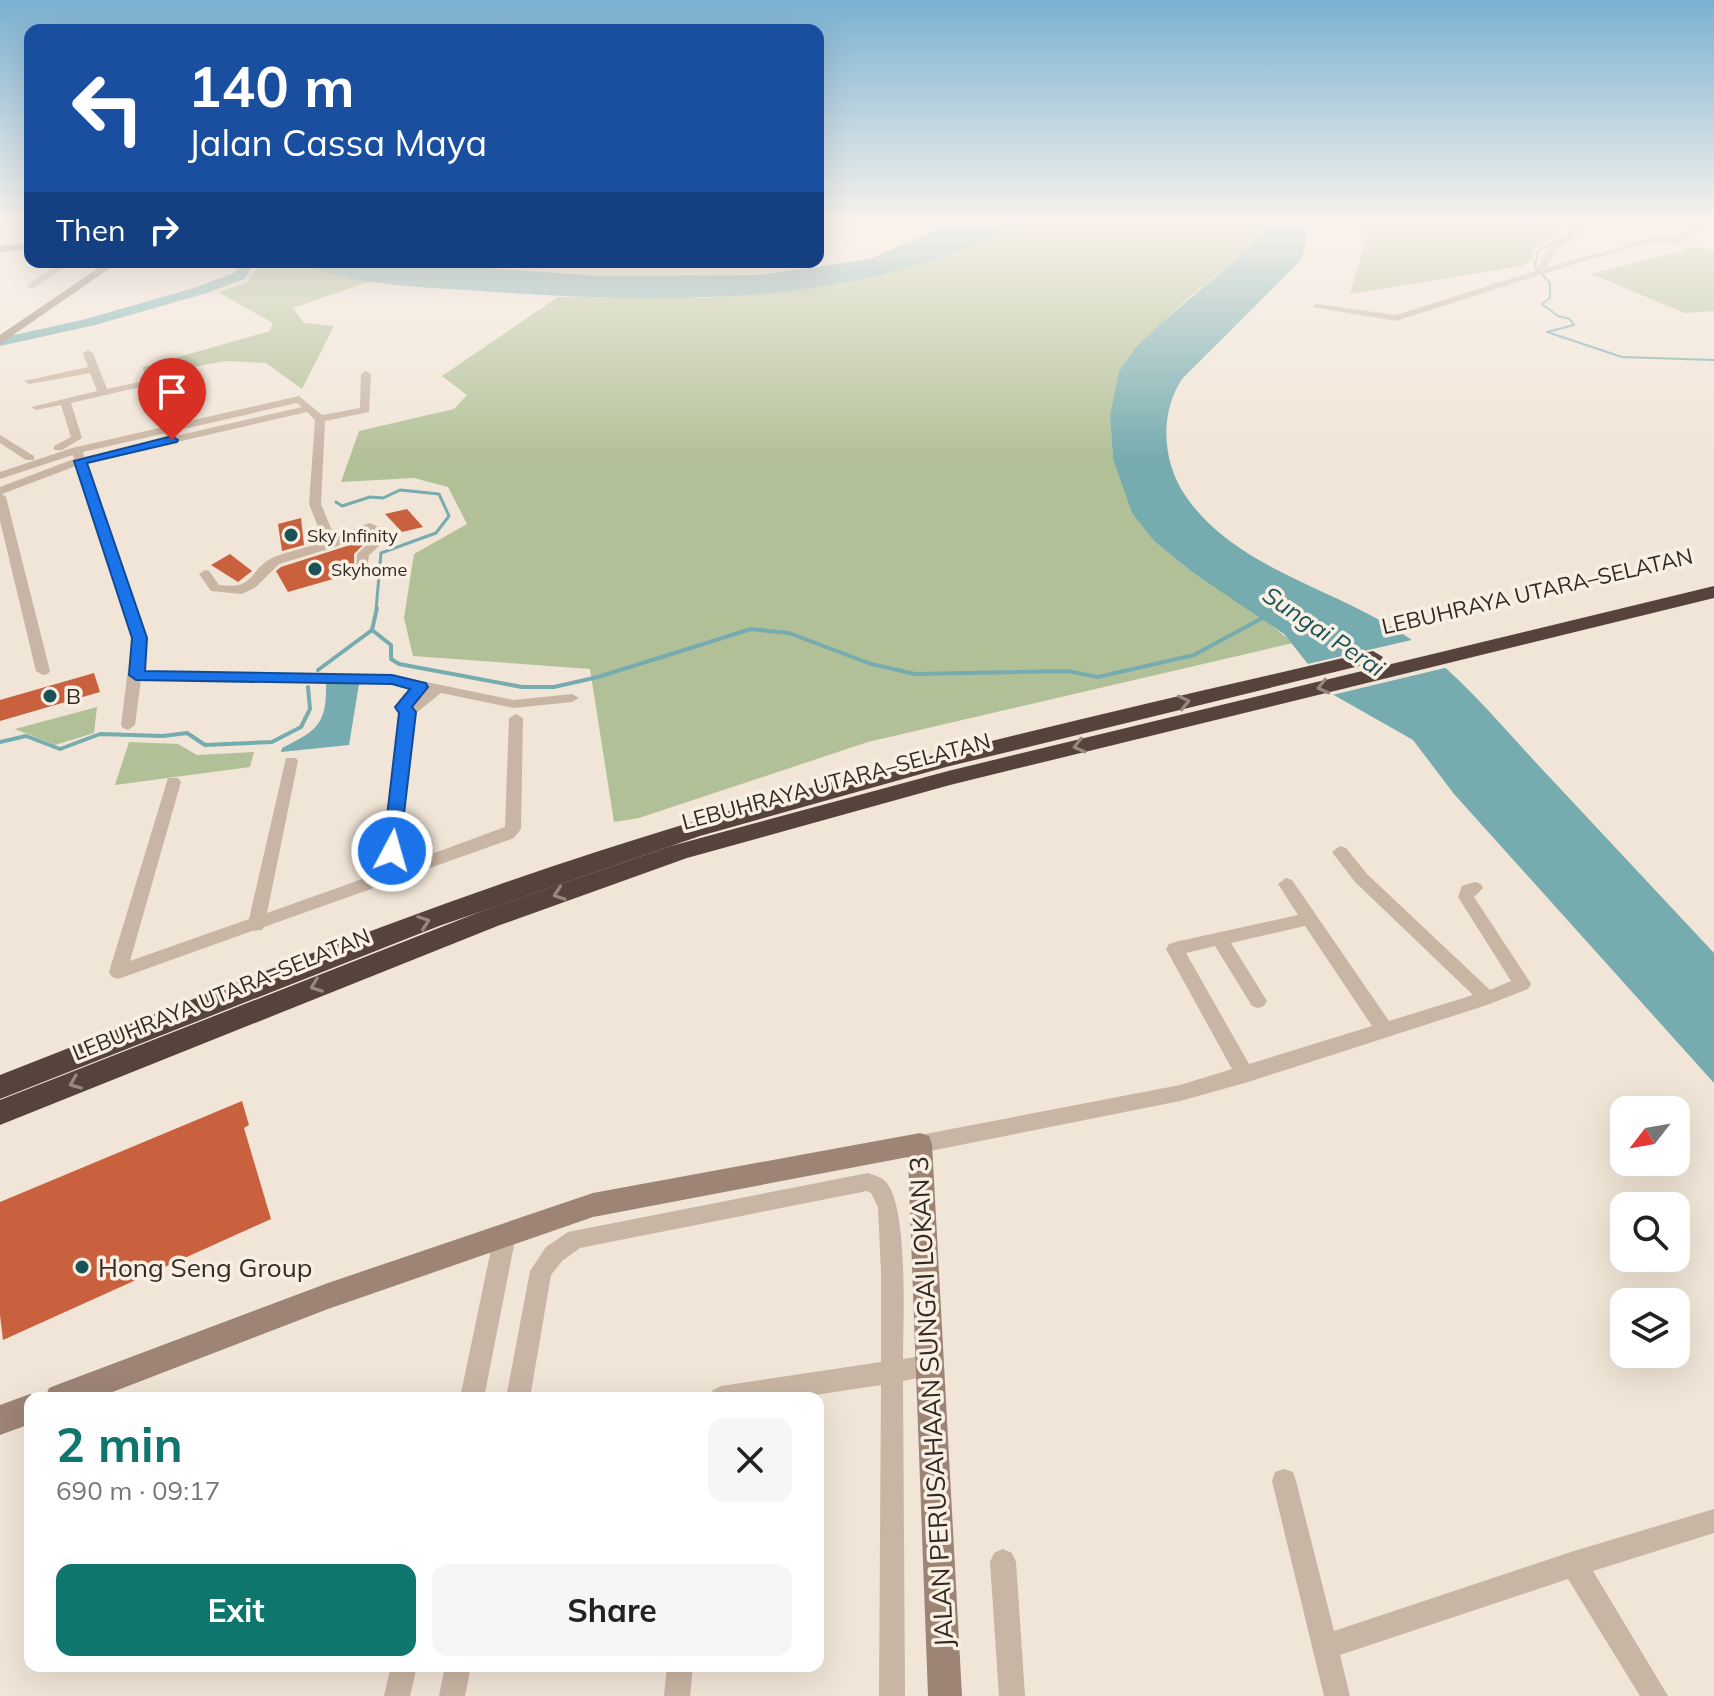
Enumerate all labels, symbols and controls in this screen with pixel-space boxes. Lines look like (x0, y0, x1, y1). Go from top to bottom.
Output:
text: 140 m (188, 51, 355, 121)
icon: left (56, 56, 160, 160)
text: Jalan Cassa Maya (188, 120, 487, 165)
icon: right (142, 208, 186, 252)
text: Then (56, 211, 126, 249)
pin (138, 358, 206, 440)
icon: arrive (150, 370, 194, 414)
place label: Sky Infinity (307, 524, 398, 547)
marker: Sky Infinity (282, 526, 300, 544)
street label: LEBUHRAYA UTARA–SELATAN (1379, 542, 1695, 640)
place label: Skyhome (331, 558, 407, 581)
marker: Skyhome (306, 560, 324, 578)
water label: Sungai Perai (1257, 579, 1391, 683)
one-way arrow (1317, 677, 1330, 694)
place label: B (66, 682, 81, 710)
marker: B (41, 687, 59, 705)
one-way arrow (1176, 694, 1190, 711)
street label: LEBUHRAYA UTARA–SELATAN (679, 726, 993, 836)
one-way arrow (1072, 737, 1086, 754)
position arrow (350, 809, 434, 893)
one-way arrow (553, 884, 567, 901)
one-way arrow (416, 916, 430, 932)
street label: LEBUHRAYA UTARA–SELATAN (68, 921, 374, 1067)
one-way arrow (310, 977, 324, 993)
one-way arrow (69, 1073, 83, 1089)
north arrow (1610, 1096, 1690, 1176)
map controls (1610, 1096, 1690, 1368)
street label: JALAN PERUSAHAAN SUNGAI LOKAN 3 (902, 1156, 960, 1648)
button: search (1610, 1192, 1690, 1272)
place label: Hong Seng Group (98, 1251, 312, 1284)
marker: Hong Seng Group (73, 1258, 91, 1276)
button: layers (1610, 1288, 1690, 1368)
text: 2 min (56, 1414, 183, 1474)
button: close (708, 1418, 792, 1502)
text: 690 m · 09:17 (56, 1474, 220, 1507)
button: Exit (56, 1564, 416, 1656)
button: Share (432, 1564, 792, 1656)

